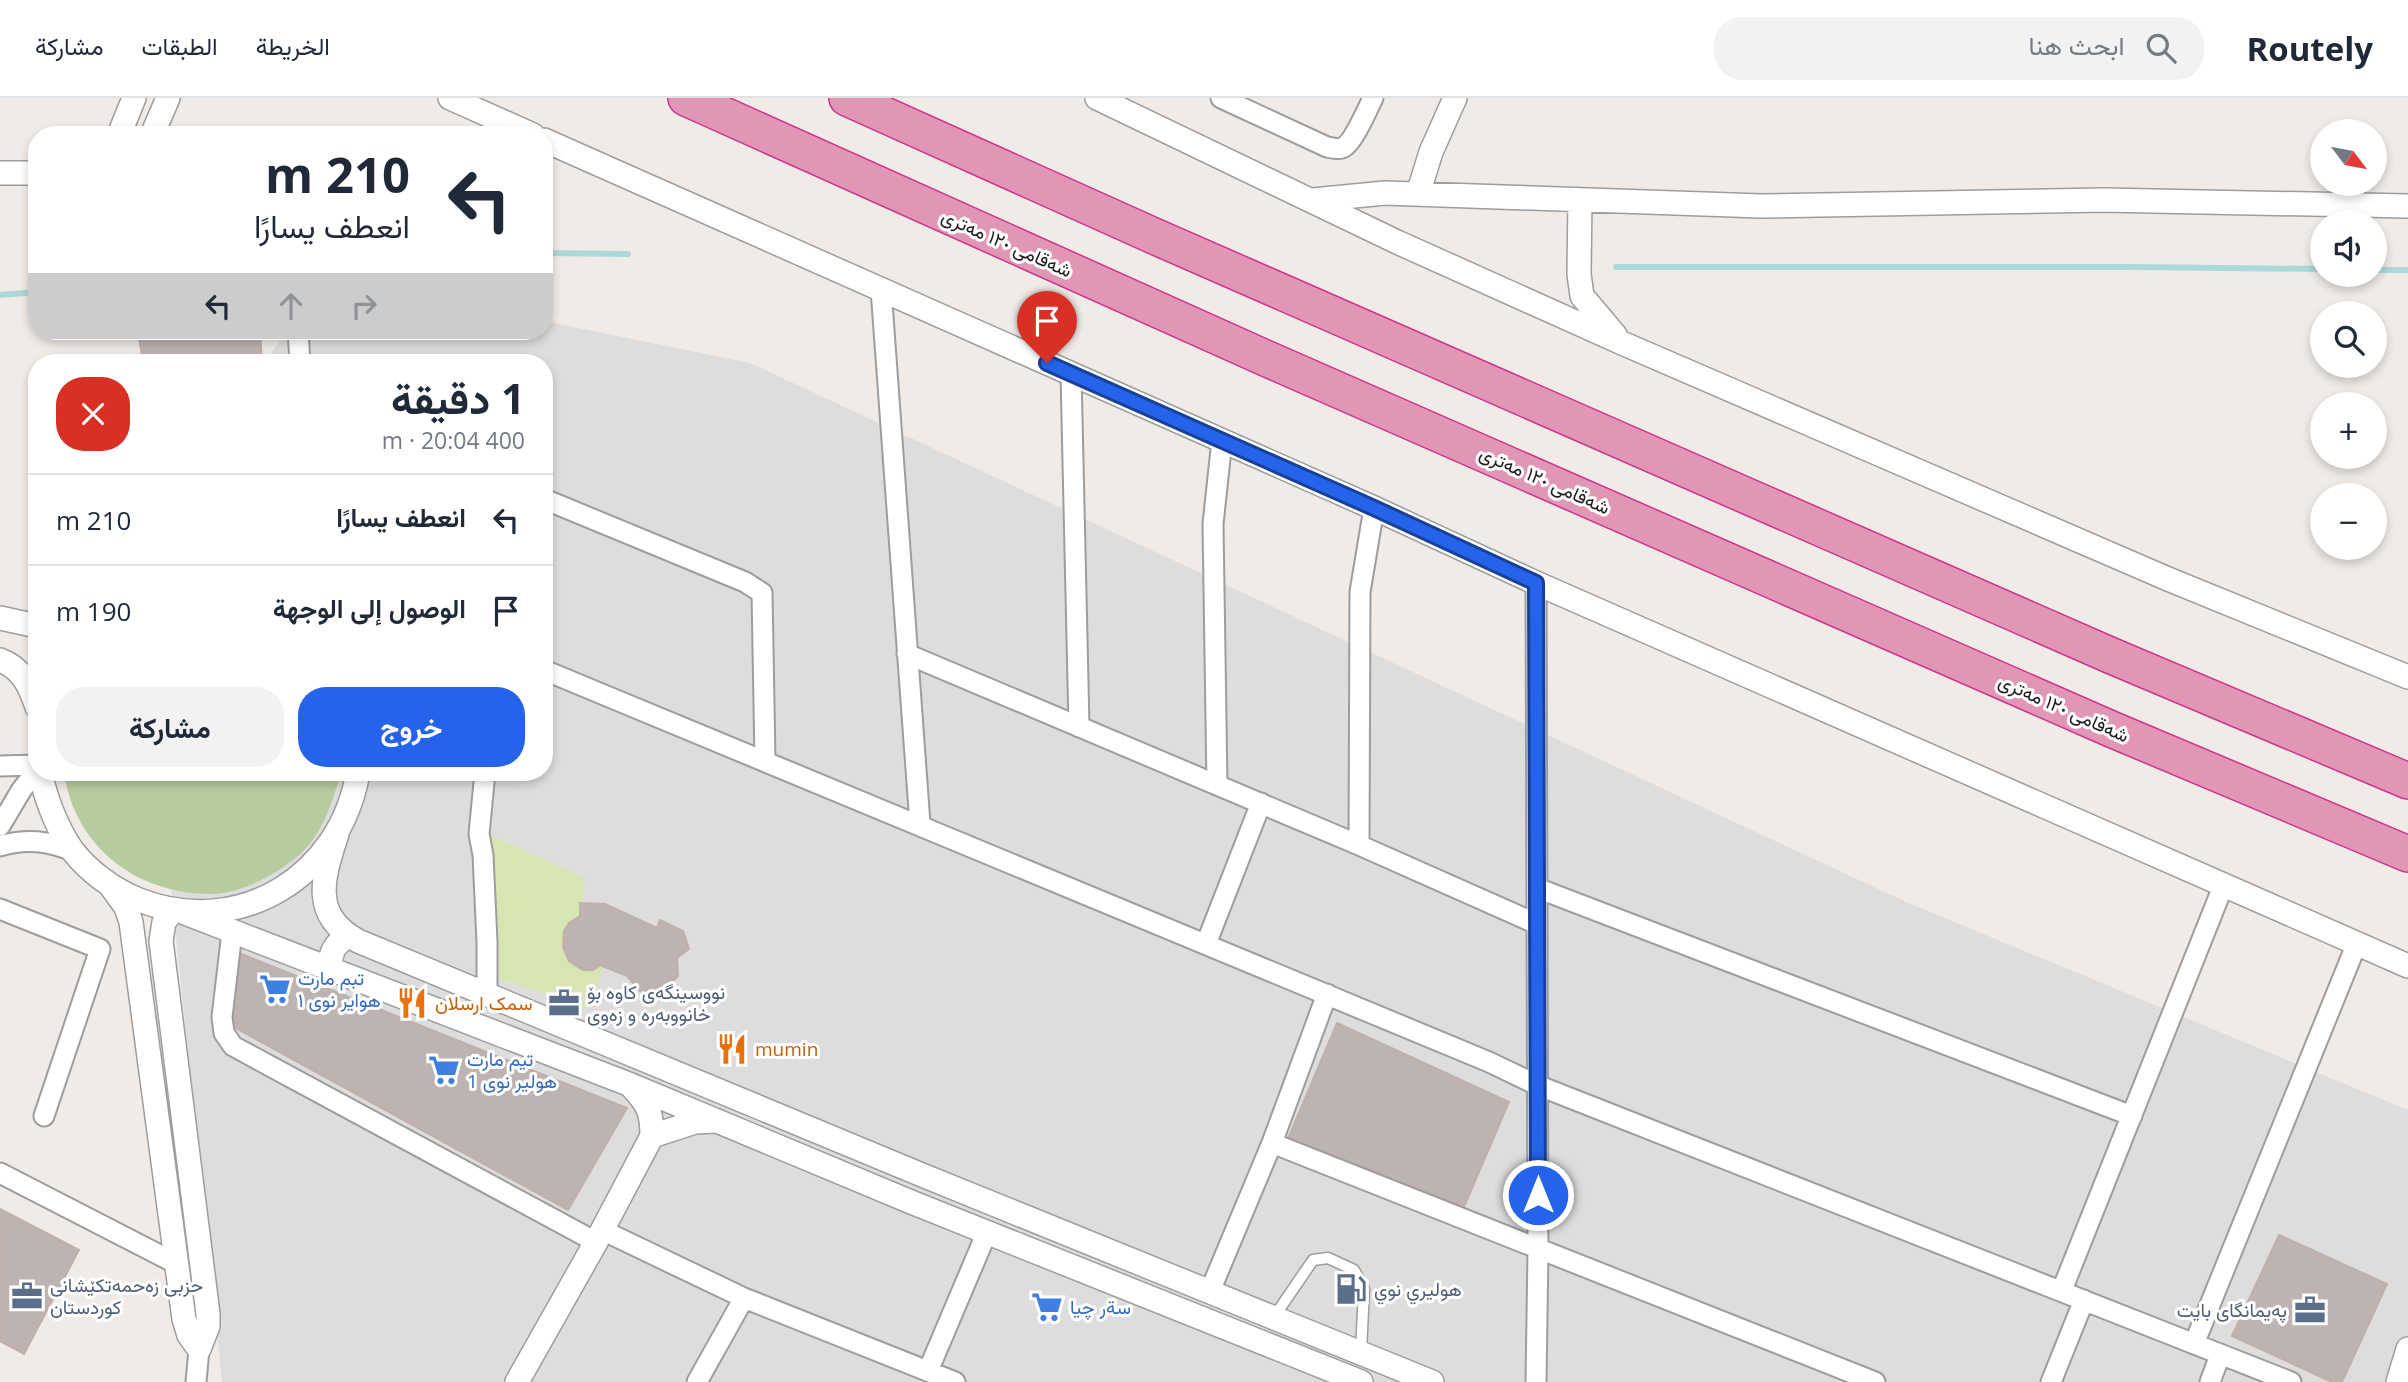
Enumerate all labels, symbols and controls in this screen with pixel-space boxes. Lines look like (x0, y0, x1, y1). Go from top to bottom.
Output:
search box (1714, 17, 2204, 80)
text: Routely (2246, 26, 2373, 71)
text: ابحث هنا (2028, 27, 2124, 63)
text: مشاركة (35, 29, 103, 62)
text: الطبقات (141, 29, 218, 62)
text: الخريطة (256, 29, 330, 62)
icon: search (2142, 29, 2180, 67)
north arrow (2310, 119, 2387, 196)
map controls (2310, 119, 2387, 560)
text: 210 m (265, 141, 410, 207)
icon: left (434, 154, 525, 245)
street label: شەقامی ١٢٠ مەتری (938, 203, 1076, 283)
text: انعطف يسارًا (254, 204, 410, 247)
button: sound (2310, 210, 2387, 287)
icon: left (199, 287, 237, 325)
icon: ahead (272, 287, 310, 325)
icon: right (345, 287, 383, 325)
pin (1017, 291, 1077, 363)
button: search (2310, 301, 2387, 378)
icon: arrive (1028, 302, 1066, 340)
text: 1 دقيقة (391, 369, 525, 426)
button: close (56, 377, 130, 451)
button: + (2310, 392, 2387, 469)
text: 400 m · 20:04 (382, 424, 525, 456)
street label: شەقامی ١٢٠ مەتری (1476, 440, 1614, 520)
button: − (2310, 483, 2387, 560)
text: انعطف يسارًا (336, 499, 466, 535)
icon: left (487, 501, 525, 539)
text: 210 m (56, 502, 131, 538)
text: الوصول إلى الوجهة (273, 590, 466, 626)
icon: arrive (487, 592, 525, 630)
text: 190 m (56, 593, 131, 629)
street label: شەقامی ١٢٠ مەتری (1995, 668, 2133, 748)
button: مشاركة (56, 687, 284, 767)
button: خروج (298, 687, 525, 767)
place label: تبم مارت هواير نوى ١ (298, 965, 381, 1013)
supermarket icon: تبم مارت هواير نوى ١ (258, 972, 292, 1006)
place label: نووسینگەی کاوە بۆ خانووبەرە و زەوی (587, 979, 725, 1027)
restaurant icon: سمک ارسلان (395, 986, 429, 1020)
office icon: نووسینگەی کاوە بۆ خانووبەرە و زەوی (547, 986, 581, 1020)
place label: سمک ارسلان (435, 990, 532, 1016)
restaurant icon: mumin (715, 1032, 749, 1066)
place label: mumin (755, 1036, 818, 1062)
place label: تيم مارت هولير نوى 1 (467, 1046, 557, 1094)
supermarket icon: تيم مارت هولير نوى 1 (427, 1053, 461, 1087)
position arrow (1501, 1158, 1575, 1232)
place label: حزبی زه‌حمه‌تكێشانی كوردستان (50, 1272, 203, 1320)
fuel station icon: هوليري نوي (1334, 1272, 1368, 1306)
place label: هوليري نوي (1374, 1276, 1462, 1305)
office icon: حزبی زه‌حمه‌تكێشانی كوردستان (10, 1279, 44, 1313)
supermarket icon: سةر چيا (1030, 1290, 1064, 1324)
office icon: پەیمانگای بایت (2293, 1293, 2327, 1327)
place label: سةر چيا (1070, 1294, 1131, 1321)
place label: پەیمانگای بایت (2177, 1297, 2287, 1324)

